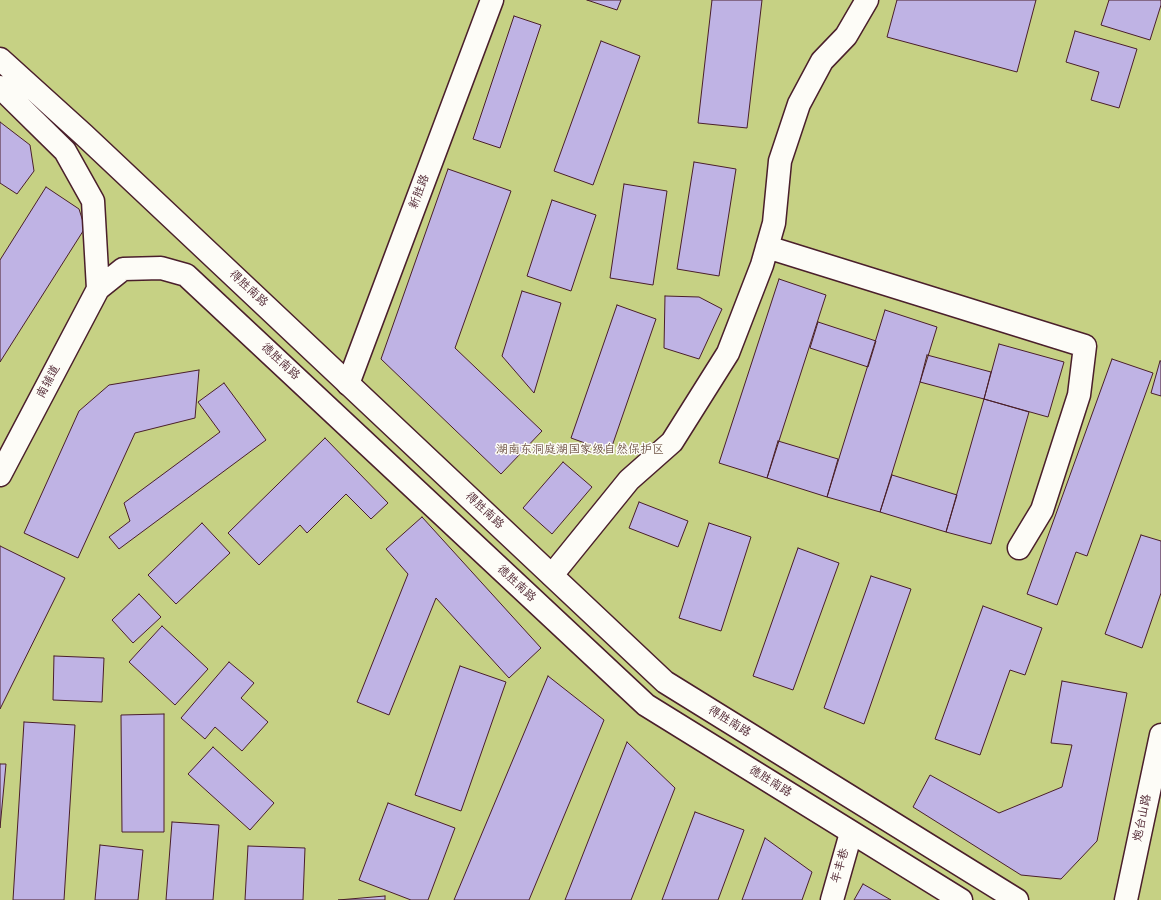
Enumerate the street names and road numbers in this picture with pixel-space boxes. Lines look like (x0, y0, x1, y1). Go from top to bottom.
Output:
street label: 新胜路 (407, 173, 433, 211)
street label: 得胜南路 (226, 267, 270, 311)
street label: 德胜南路 (258, 340, 302, 384)
street label: 南辅道 (34, 363, 64, 401)
street label: 得胜南路 (462, 489, 506, 533)
street label: 德胜南路 (494, 562, 538, 606)
street label: 得胜南路 (705, 703, 753, 741)
street label: 德胜南路 (746, 763, 794, 801)
street label: 炮台山路 (1131, 793, 1155, 843)
street label: 年丰巷 (829, 847, 853, 885)

